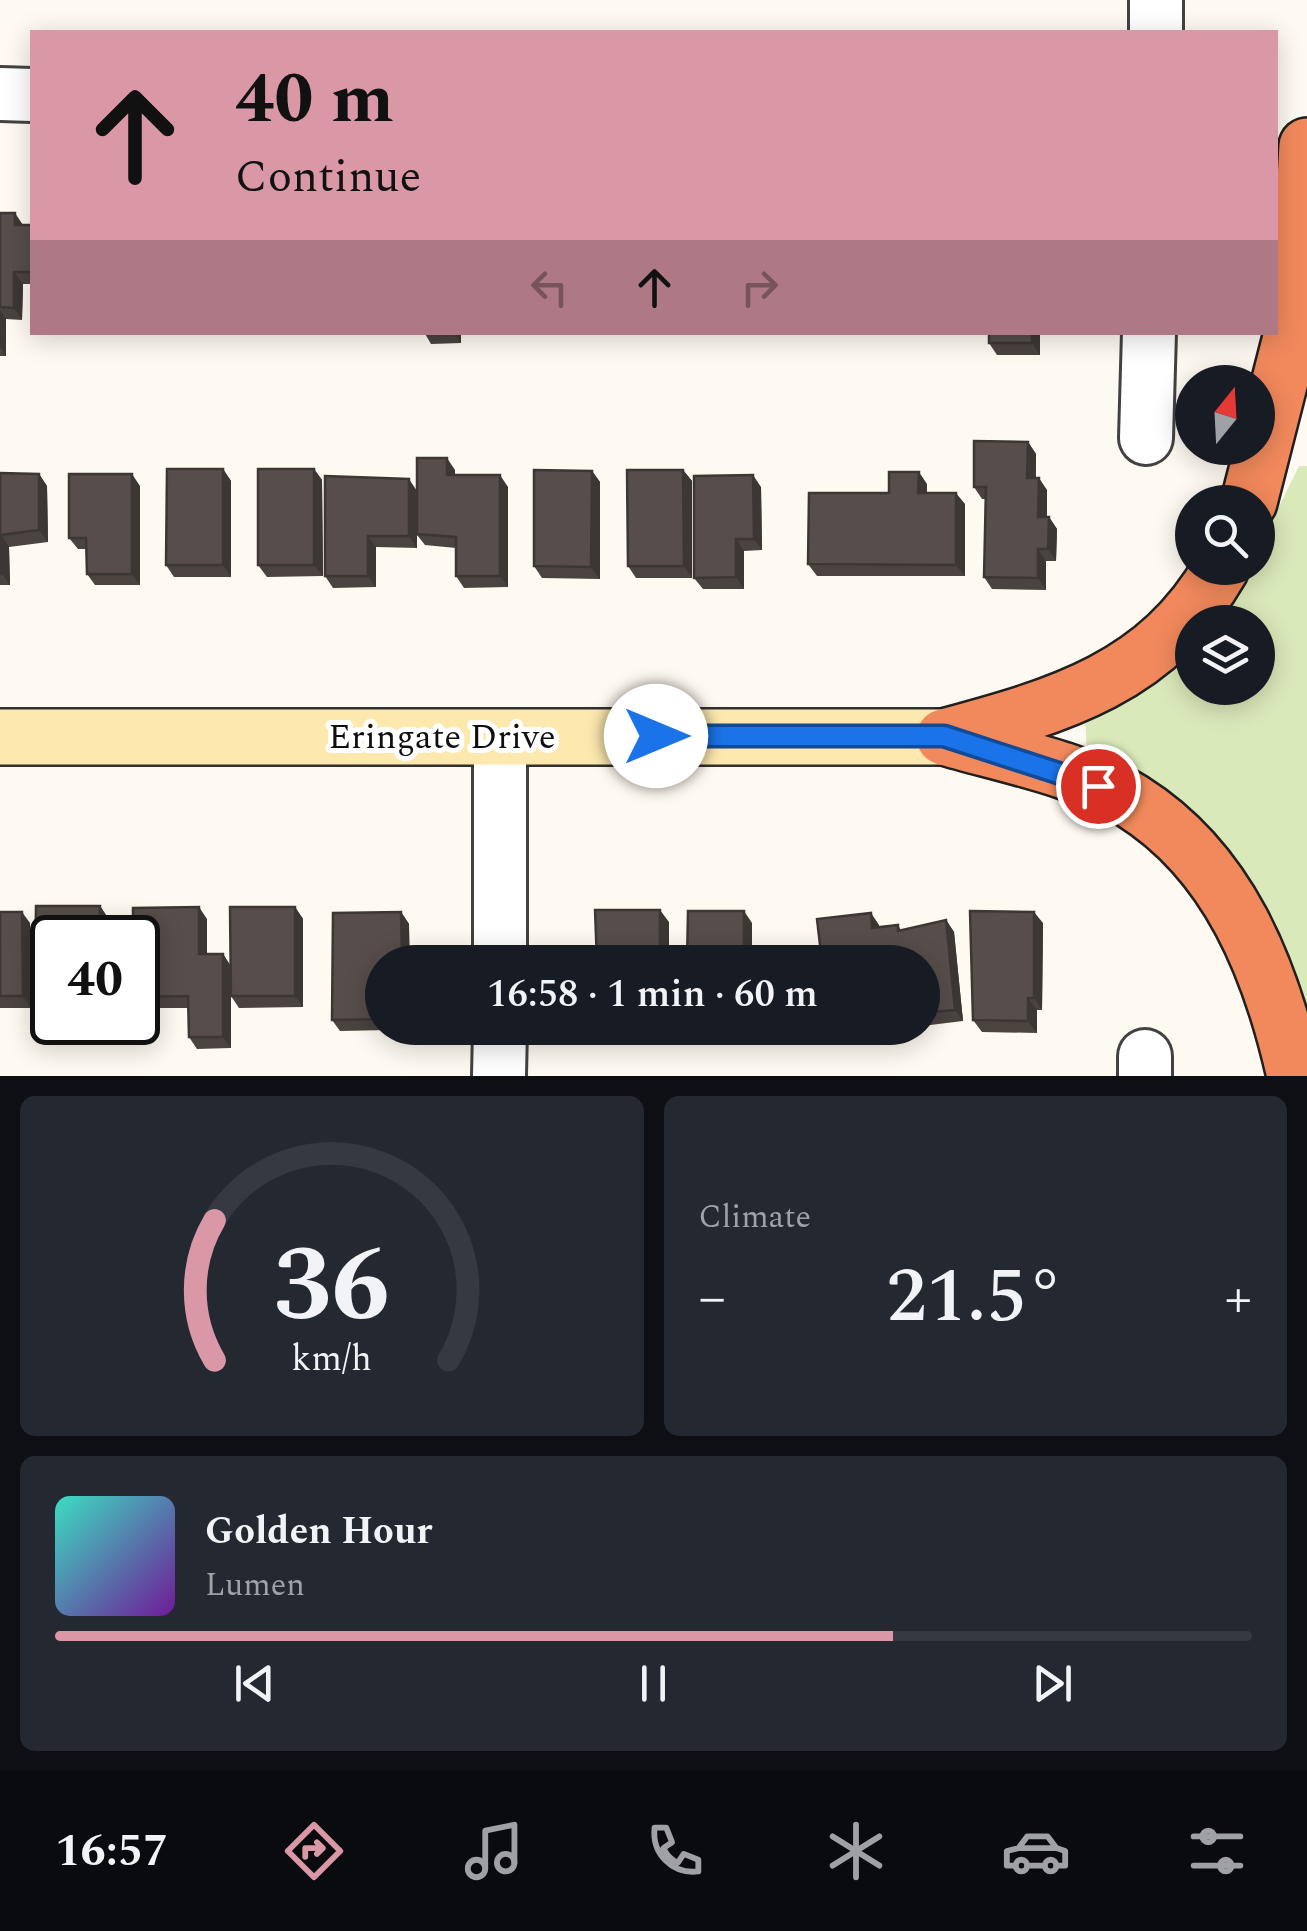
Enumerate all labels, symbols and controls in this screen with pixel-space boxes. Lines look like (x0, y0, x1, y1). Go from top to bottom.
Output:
text: 40 m (235, 47, 394, 153)
icon: ahead (70, 70, 200, 200)
text: Continue (235, 143, 421, 212)
icon: left (522, 260, 577, 315)
icon: ahead (627, 260, 682, 315)
icon: right (732, 260, 787, 315)
north arrow (1175, 365, 1275, 465)
map controls (1175, 365, 1275, 705)
button: search (1175, 485, 1275, 585)
button: layers (1175, 605, 1275, 705)
position arrow (604, 684, 708, 788)
street label: Eringate Drive (328, 711, 556, 764)
pin (1056, 744, 1141, 829)
icon: arrive (1071, 759, 1126, 814)
speed limit sign: 40 (30, 915, 160, 1045)
text: 16:58 · 1 min · 60 m (487, 966, 818, 1024)
text: Climate (699, 1193, 811, 1242)
text: 36 (273, 1208, 390, 1366)
text: 21.5° (886, 1241, 1064, 1355)
text: − (699, 1257, 726, 1340)
text: + (1224, 1257, 1252, 1340)
text: km/h (292, 1332, 372, 1387)
text: Golden Hour (205, 1503, 432, 1561)
text: Lumen (205, 1561, 305, 1610)
icon: previous (227, 1656, 282, 1711)
icon: pause (626, 1656, 681, 1711)
icon: next (1025, 1656, 1080, 1711)
icon: directions (279, 1816, 349, 1886)
icon: music (459, 1816, 529, 1886)
icon: phone (640, 1816, 710, 1886)
icon: climate (821, 1816, 891, 1886)
icon: car (1001, 1816, 1071, 1886)
icon: filters (1182, 1816, 1252, 1886)
text: 16:57 (55, 1817, 168, 1886)

